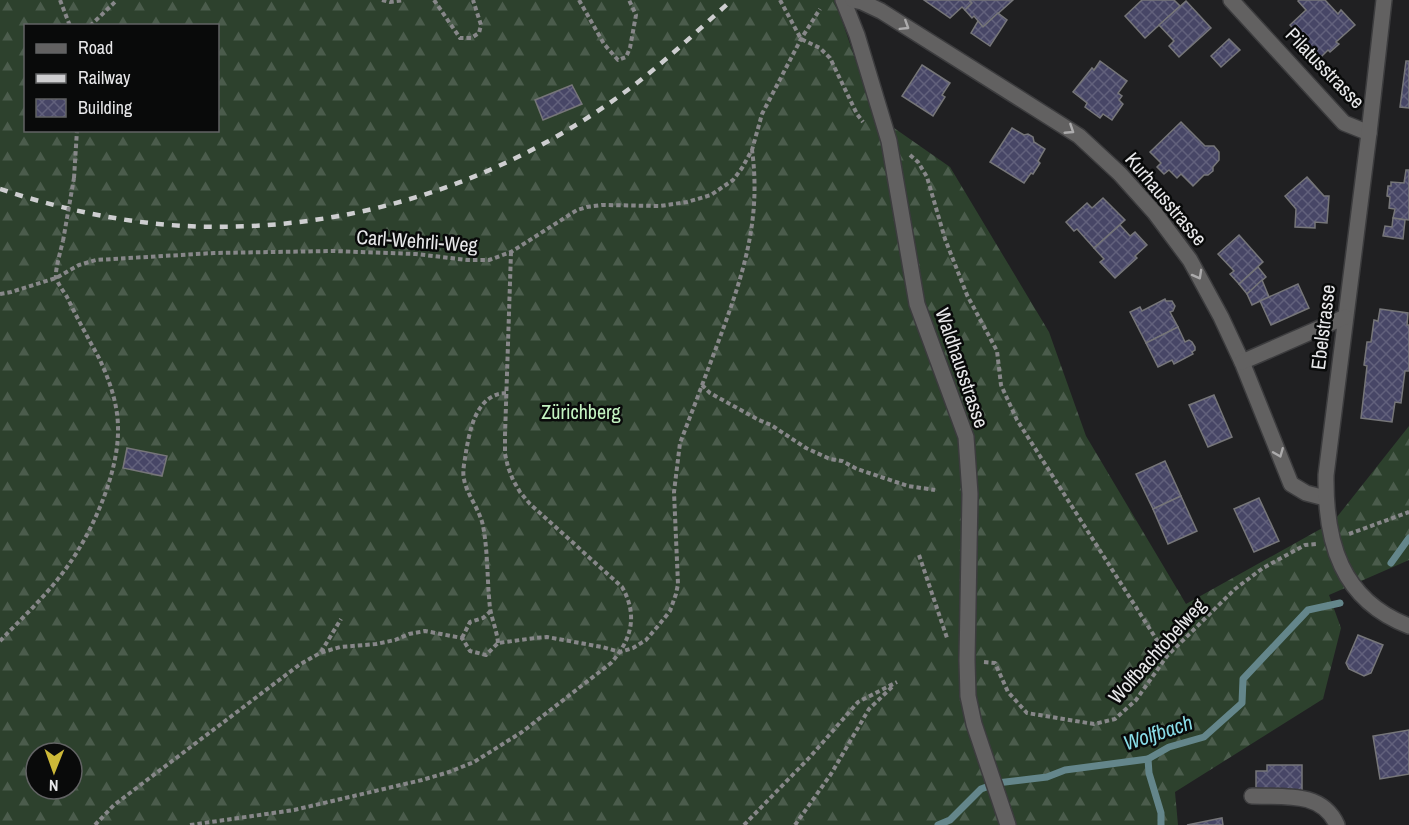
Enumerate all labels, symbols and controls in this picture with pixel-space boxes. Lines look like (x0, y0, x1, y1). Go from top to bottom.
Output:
one-way arrow (899, 19, 909, 31)
street label: Pilatusstrasse (1280, 21, 1371, 114)
legend (24, 24, 219, 132)
text: Road (78, 35, 113, 60)
text: Railway (78, 65, 131, 90)
text: Building (78, 95, 133, 120)
one-way arrow (1063, 123, 1074, 134)
street label: Kurhausstrasse (1119, 146, 1213, 251)
street label: Carl-Wehrli-Weg (355, 223, 479, 258)
one-way arrow (1191, 269, 1202, 279)
street label: Ebelstrasse (1304, 283, 1341, 371)
street label: Waldhausstrasse (929, 304, 996, 431)
park label: Zürichberg (541, 398, 621, 425)
one-way arrow (1272, 446, 1284, 457)
street label: Wolfbachtobelweg (1102, 592, 1211, 709)
water label: Wolfbach (1119, 708, 1196, 757)
north arrow (24, 741, 84, 801)
text: N (49, 775, 59, 797)

